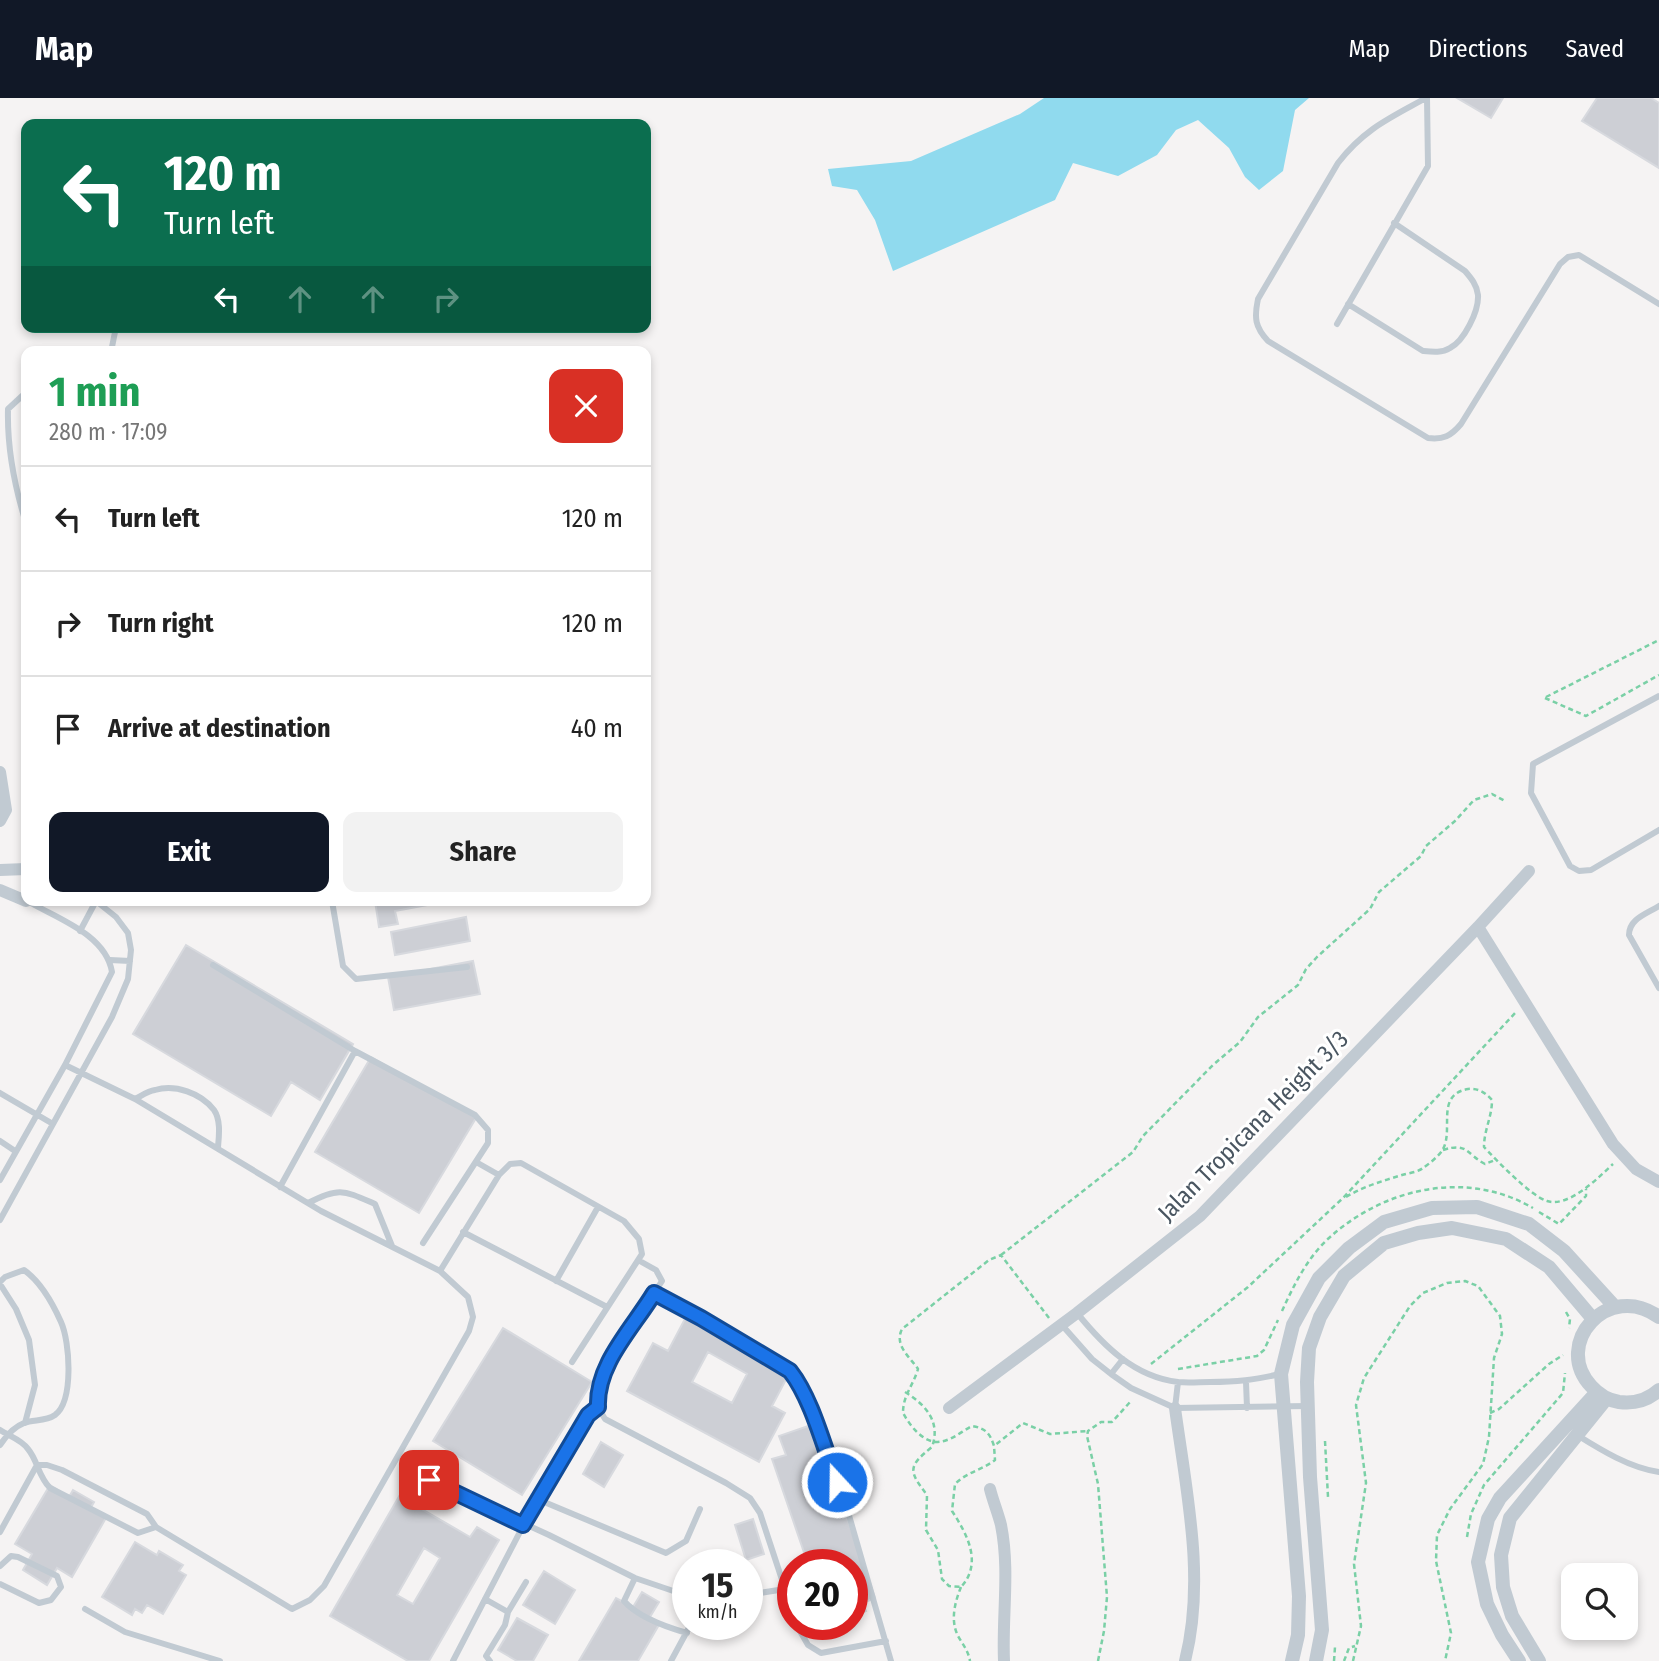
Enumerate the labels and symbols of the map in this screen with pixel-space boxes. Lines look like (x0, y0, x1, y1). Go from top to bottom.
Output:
street label: Jalan Tropicana Height 3/3 (1152, 1025, 1354, 1227)
position arrow (800, 1445, 874, 1519)
pin (399, 1450, 459, 1510)
speed limit sign: 20 (777, 1549, 868, 1640)

